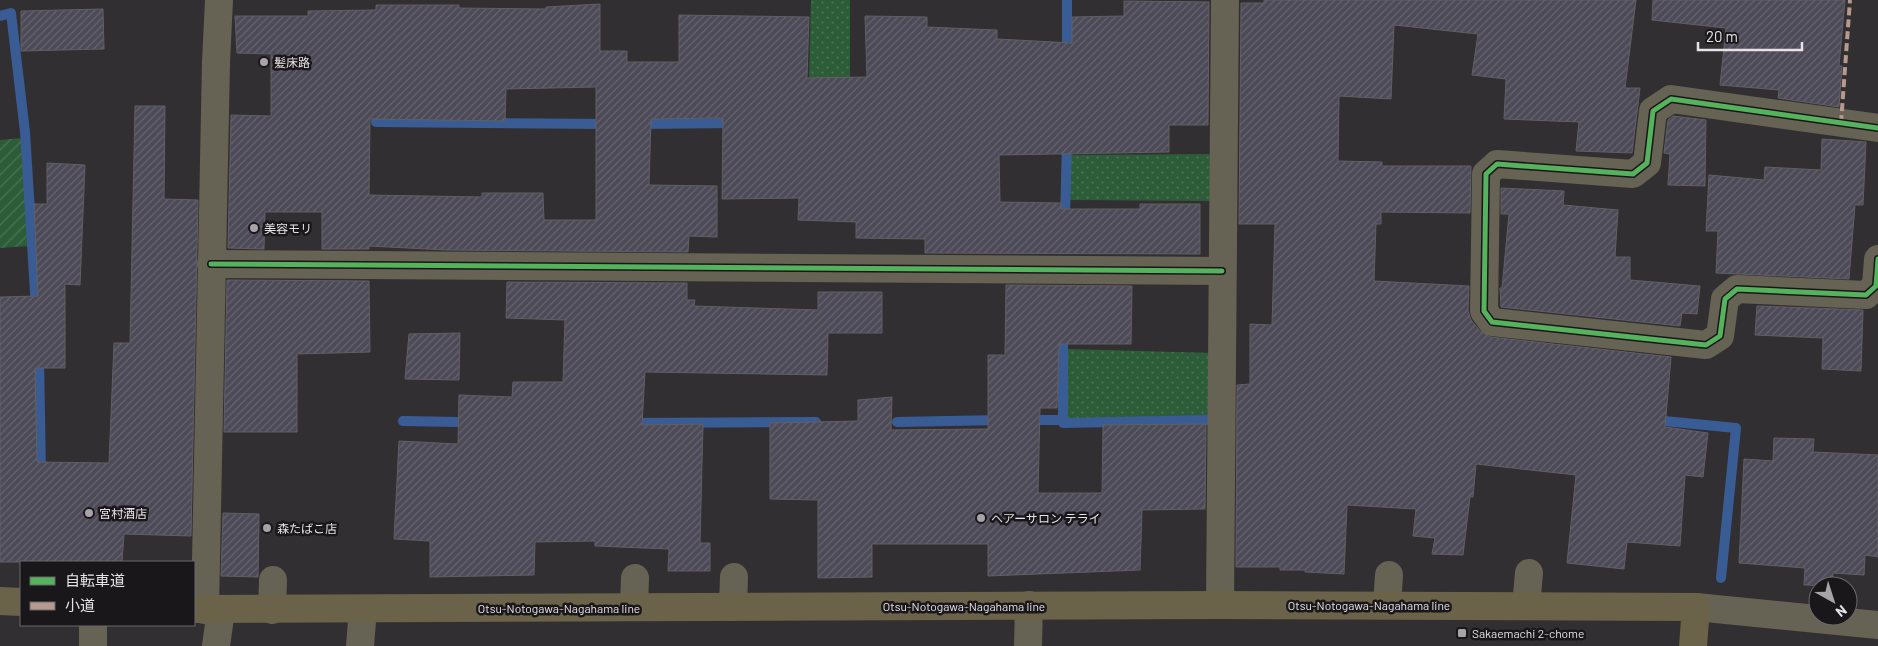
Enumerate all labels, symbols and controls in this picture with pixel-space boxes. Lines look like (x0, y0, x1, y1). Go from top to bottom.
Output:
scale bar (1698, 20, 1802, 52)
text: 20 m (1706, 27, 1738, 45)
place label: 髪床路 (274, 55, 310, 69)
marker: 髪床路 (258, 56, 270, 68)
place label: 美容モリ (264, 221, 312, 235)
marker: 美容モリ (248, 222, 260, 234)
place label: 宮村酒店 (99, 506, 147, 520)
marker: 宮村酒店 (83, 507, 95, 519)
place label: ヘアーサロン テライ (991, 511, 1100, 525)
marker: ヘアーサロン テライ (975, 512, 987, 524)
place label: 森たばこ店 (277, 521, 337, 535)
marker: 森たばこ店 (261, 522, 273, 534)
legend (20, 561, 195, 626)
text: 自転車道 (65, 571, 125, 589)
north arrow (1808, 576, 1858, 626)
text: 小道 (65, 596, 95, 614)
street label: Otsu-Notogawa-Nagahama line (1288, 598, 1450, 612)
street label: Otsu-Notogawa-Nagahama line (883, 599, 1045, 613)
street label: Otsu-Notogawa-Nagahama line (478, 601, 640, 615)
text: N (1833, 602, 1850, 621)
place label: Sakaemachi 2-chome (1472, 626, 1584, 640)
marker: Sakaemachi 2-chome (1456, 627, 1468, 639)

